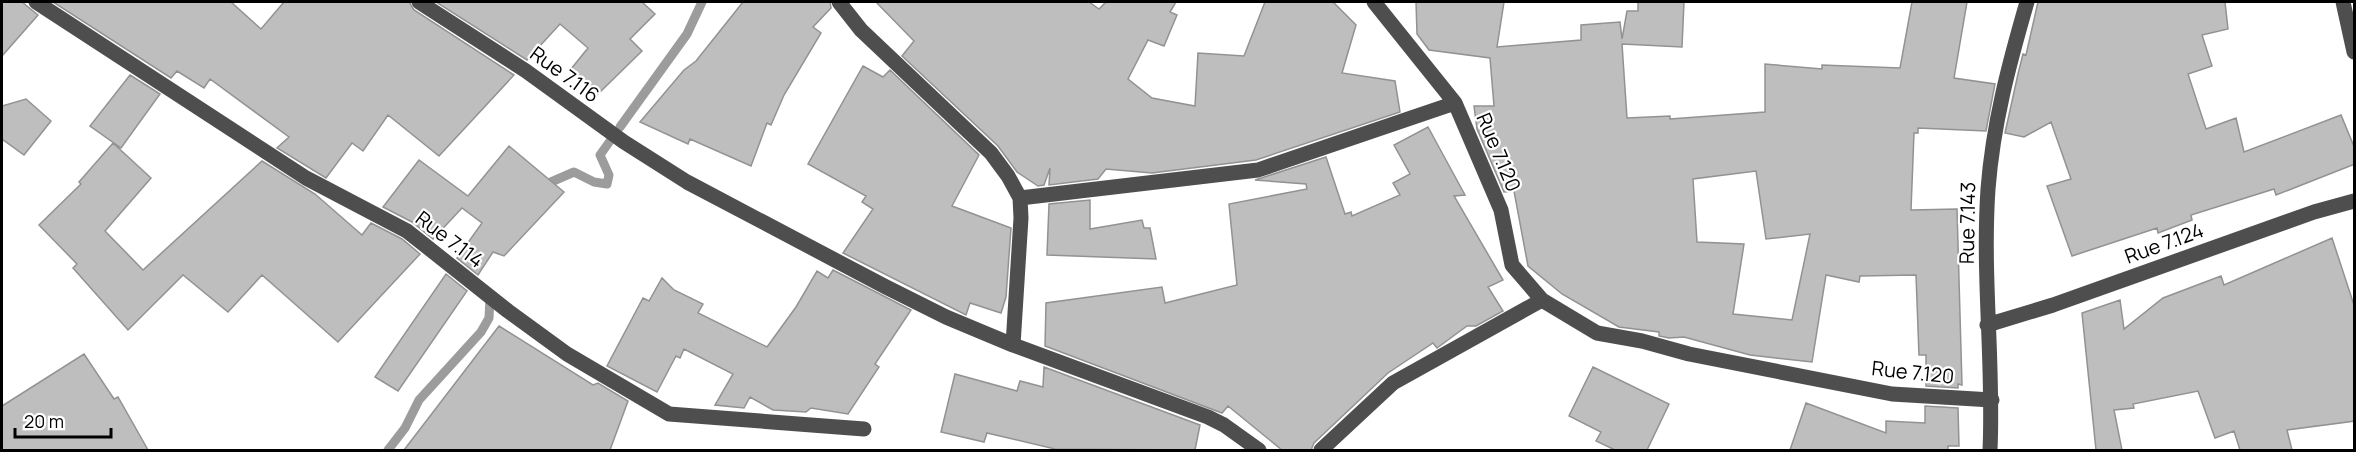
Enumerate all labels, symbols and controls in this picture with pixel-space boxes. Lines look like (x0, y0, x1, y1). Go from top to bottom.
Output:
street label: Rue 7.116 (525, 40, 605, 108)
street label: Rue 7.120 (1470, 109, 1528, 195)
street label: Rue 7.143 (1953, 182, 1981, 264)
street label: Rue 7.114 (410, 204, 490, 274)
street label: Rue 7.124 (2121, 216, 2207, 270)
street label: Rue 7.120 (1870, 354, 1956, 390)
scale bar (15, 401, 111, 439)
text: 20 m (24, 409, 64, 433)

